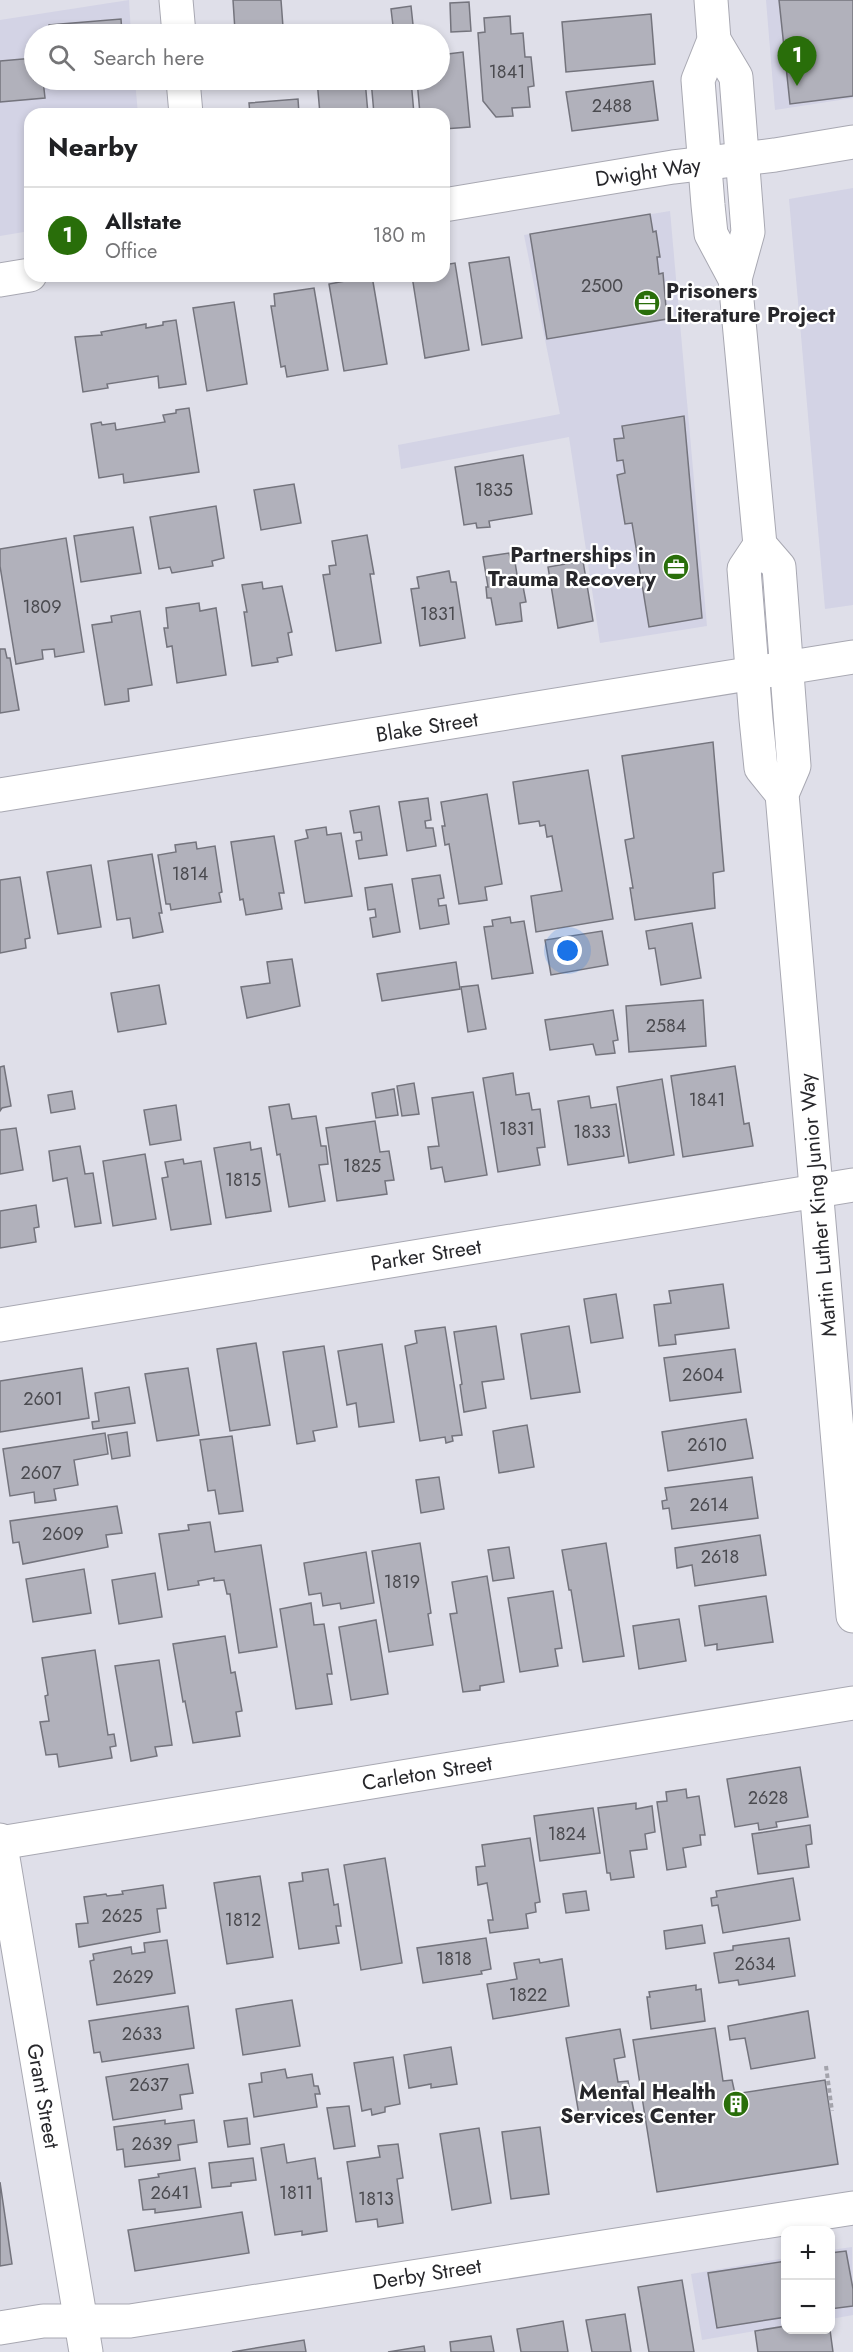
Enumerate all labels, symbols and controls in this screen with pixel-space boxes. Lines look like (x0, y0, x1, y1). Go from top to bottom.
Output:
search box (24, 24, 450, 90)
pin: 1 (778, 36, 816, 86)
icon: search (45, 41, 78, 74)
text: Search here (93, 41, 204, 73)
house number: 1841 (489, 59, 525, 85)
house number: 2488 (592, 93, 632, 119)
text: Nearby (48, 128, 137, 166)
street label: Dwight Way (593, 150, 704, 194)
text: Allstate (105, 205, 182, 237)
text: 1 (62, 221, 73, 250)
text: 180 m (372, 221, 426, 250)
text: Office (105, 237, 157, 266)
house number: 2500 (581, 273, 623, 299)
place label: Prisoners Literature Project (666, 276, 835, 330)
office icon: Prisoners Literature Project (632, 288, 662, 318)
house number: 1835 (475, 477, 513, 503)
place label: Partnerships in Trauma Recovery (488, 540, 657, 594)
office icon: Partnerships in Trauma Recovery (661, 552, 691, 582)
house number: 1809 (22, 594, 62, 620)
house number: 1831 (420, 601, 456, 627)
street label: Blake Street (374, 704, 480, 750)
house number: 1814 (172, 861, 208, 887)
your location (553, 936, 582, 965)
house number: 2584 (646, 1013, 686, 1039)
street label: Martin Luther King Junior Way (791, 1071, 844, 1338)
house number: 1841 (689, 1087, 725, 1113)
house number: 1831 (499, 1116, 535, 1142)
house number: 1833 (573, 1119, 611, 1145)
house number: 1825 (343, 1153, 381, 1179)
house number: 1815 (225, 1167, 261, 1193)
street label: Parker Street (369, 1231, 483, 1279)
house number: 2604 (682, 1362, 724, 1388)
house number: 2601 (23, 1386, 63, 1412)
house number: 2610 (687, 1432, 727, 1458)
house number: 2607 (21, 1460, 62, 1486)
house number: 2614 (689, 1492, 729, 1518)
house number: 2609 (42, 1521, 84, 1547)
house number: 2618 (701, 1544, 739, 1570)
house number: 1819 (384, 1569, 420, 1595)
street label: Carleton Street (360, 1748, 494, 1798)
house number: 2628 (748, 1785, 788, 1811)
house number: 1824 (548, 1821, 586, 1847)
house number: 2625 (101, 1903, 143, 1929)
house number: 1812 (225, 1907, 261, 1933)
house number: 1818 (436, 1946, 472, 1972)
house number: 2634 (735, 1951, 775, 1977)
house number: 2629 (112, 1964, 154, 1990)
house number: 1822 (509, 1982, 547, 2008)
house number: 2633 (122, 2021, 162, 2047)
street label: Grant Street (19, 2041, 67, 2151)
house number: 2637 (129, 2072, 169, 2098)
place label: Mental Health Services Center (560, 2077, 716, 2131)
building icon: Mental Health Services Center (721, 2089, 751, 2119)
house number: 2639 (132, 2131, 172, 2157)
house number: 2641 (150, 2180, 190, 2206)
house number: 1811 (279, 2180, 313, 2206)
house number: 1813 (358, 2186, 394, 2212)
map controls (781, 2226, 835, 2334)
button: + (781, 2226, 835, 2280)
street label: Derby Street (371, 2251, 483, 2297)
button: − (781, 2280, 835, 2334)

